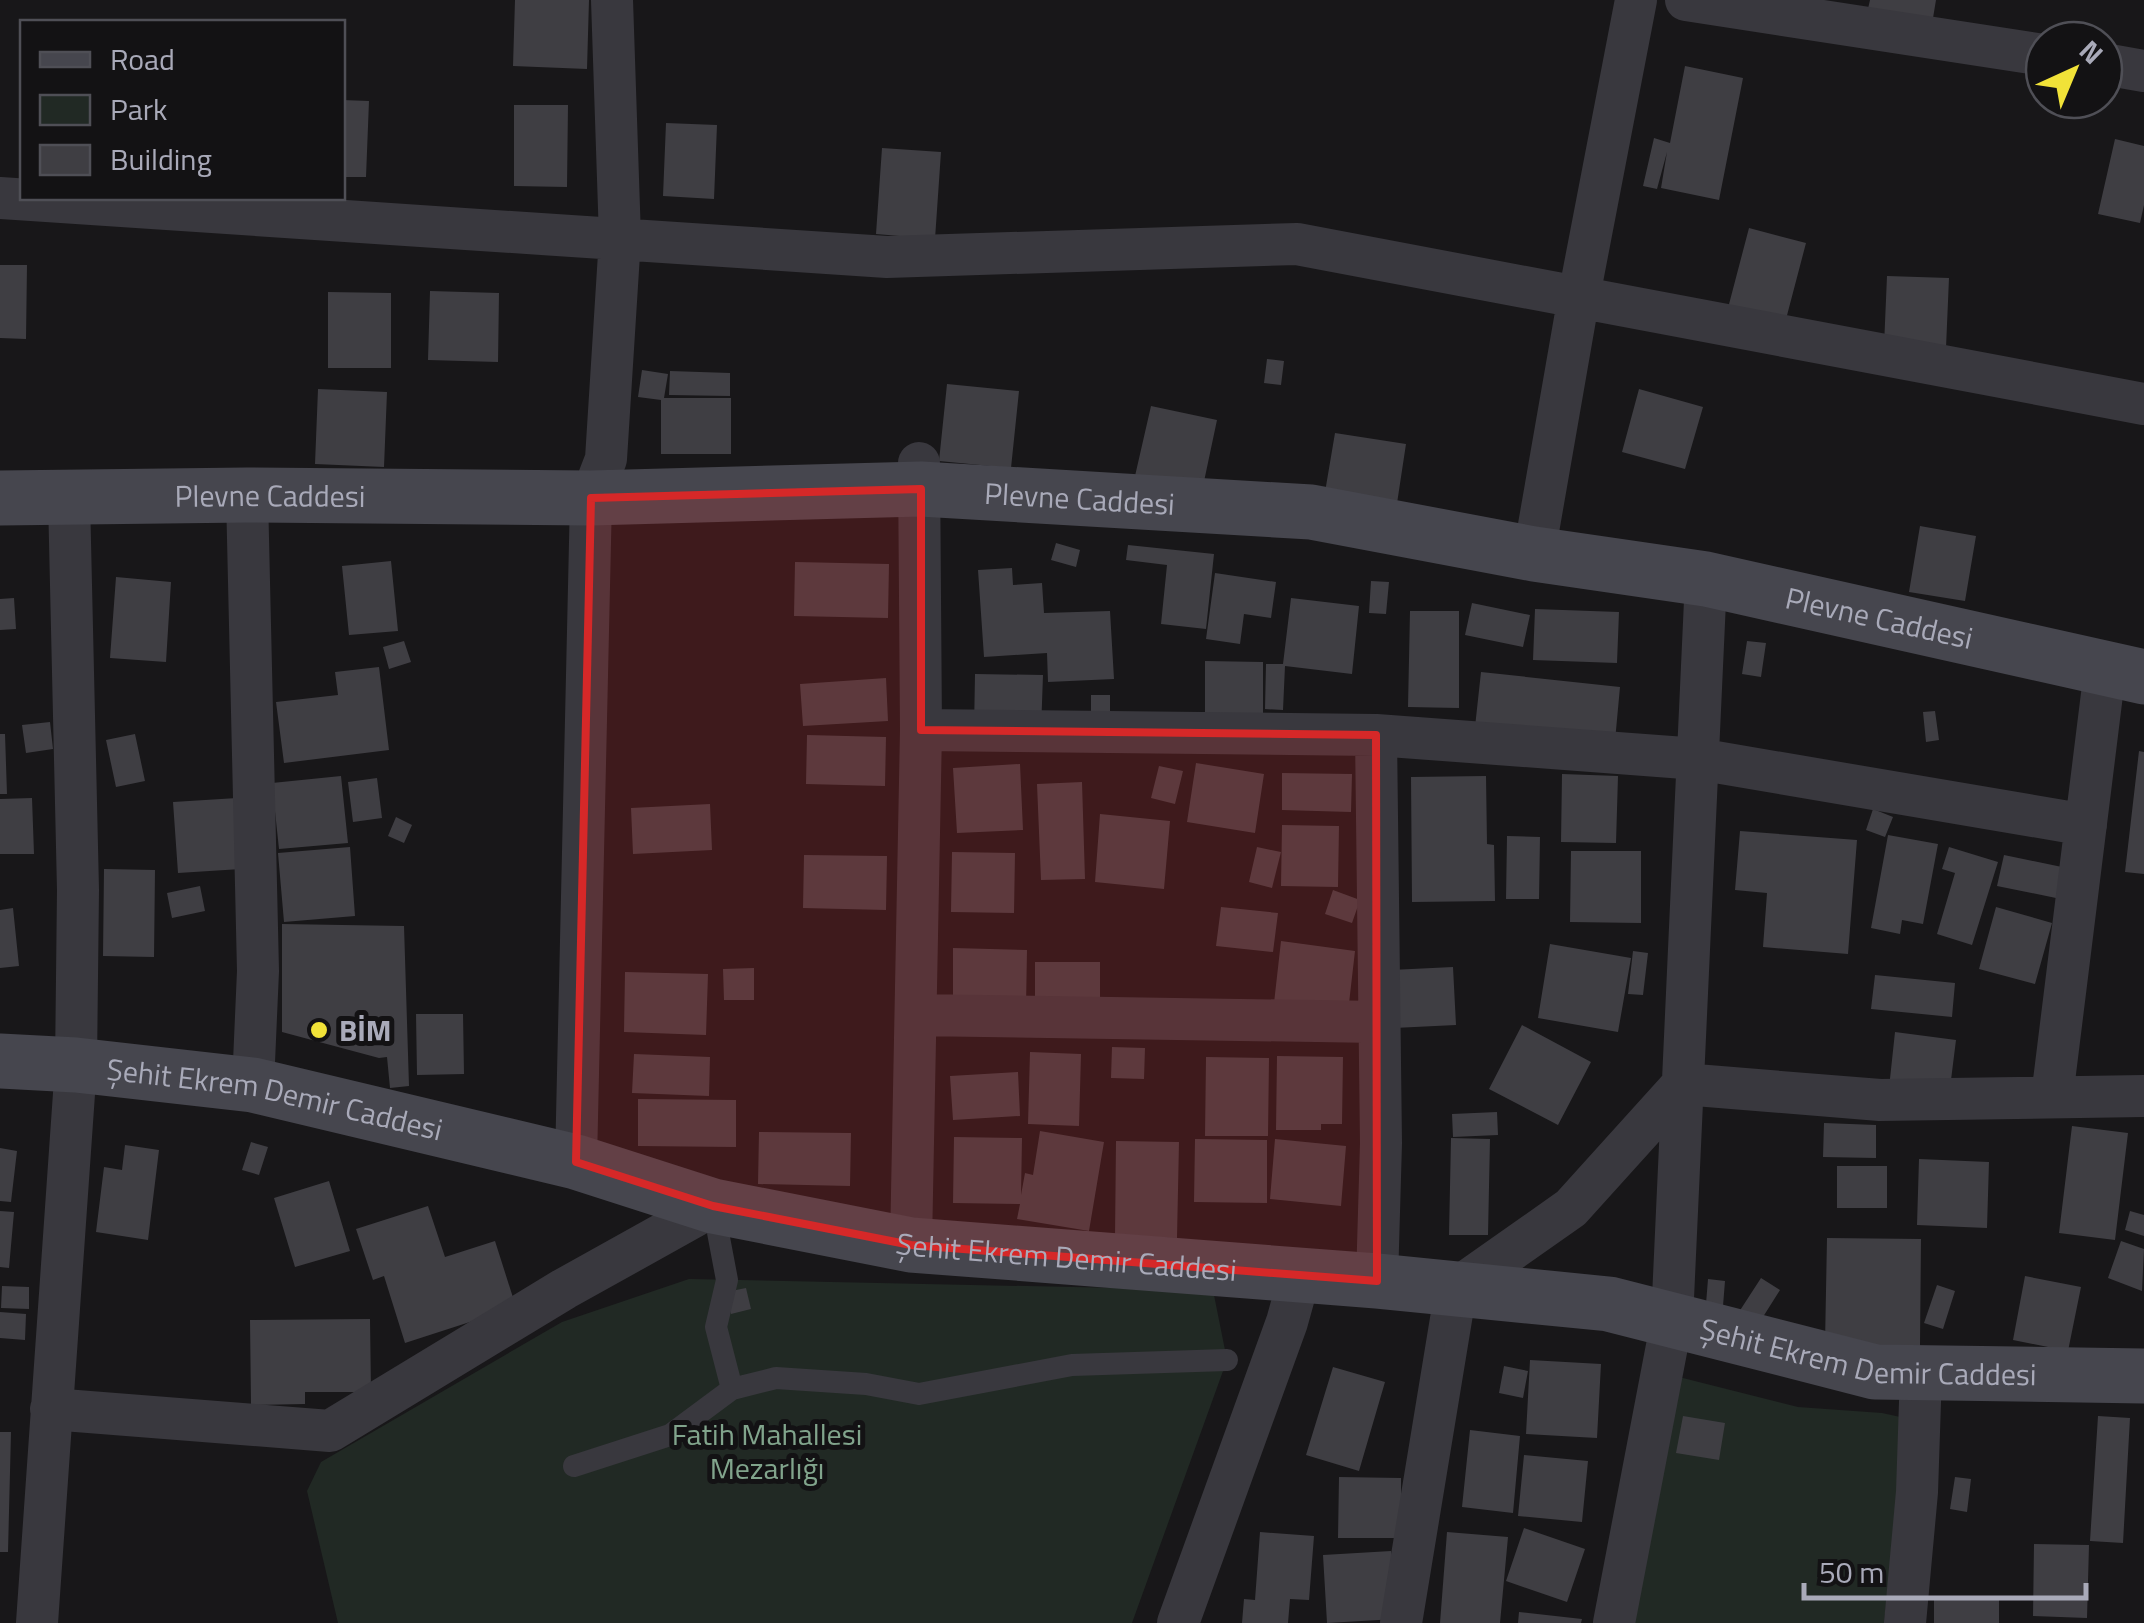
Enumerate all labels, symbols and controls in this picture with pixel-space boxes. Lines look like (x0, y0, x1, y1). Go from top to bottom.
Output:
legend (20, 20, 345, 200)
north arrow (2024, 20, 2124, 120)
text: N (2070, 29, 2114, 74)
text: Road (110, 36, 175, 82)
text: Park (110, 86, 167, 132)
text: Building (110, 136, 212, 182)
street label: Plevne Caddesi (983, 470, 1176, 527)
street label: Plevne Caddesi (174, 472, 366, 519)
street label: Plevne Caddesi (1781, 574, 1977, 661)
place label: BİM (339, 1007, 392, 1053)
marker: BİM (308, 1019, 330, 1041)
street label: Şehit Ekrem Demir Caddesi (105, 1046, 447, 1152)
street label: Şehit Ekrem Demir Caddesi (892, 1220, 1238, 1293)
street label: Şehit Ekrem Demir Caddesi (1695, 1305, 2037, 1397)
park label: Fatih Mahallesi Mezarlığı (672, 1411, 862, 1491)
scale bar (1804, 1538, 2086, 1600)
text: 50 m (1819, 1549, 1884, 1595)

